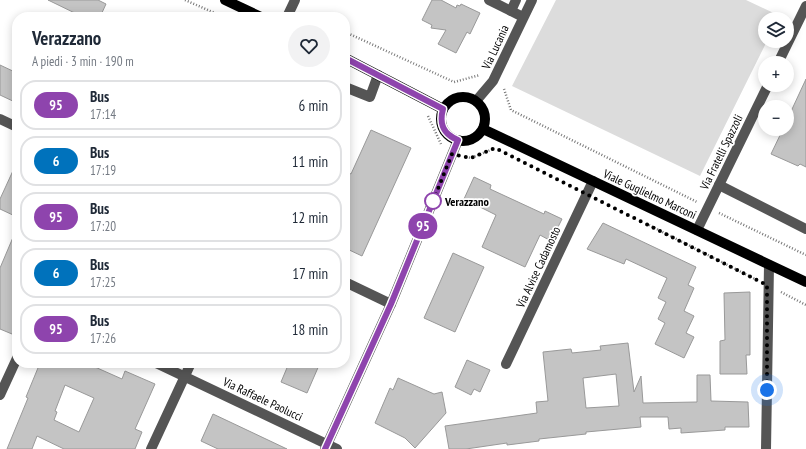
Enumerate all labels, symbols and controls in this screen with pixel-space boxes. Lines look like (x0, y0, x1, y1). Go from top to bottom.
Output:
map controls (758, 12, 794, 136)
button: layers (758, 12, 794, 48)
street label: Via Lucania (478, 22, 512, 73)
button: heart (288, 25, 330, 67)
text: Verazzano (32, 26, 101, 50)
text: A piedi · 3 min · 190 m (32, 53, 134, 70)
button: + (758, 56, 794, 92)
text: Bus (90, 87, 109, 106)
text: 95 (49, 96, 63, 114)
text: 6 min (298, 96, 328, 115)
button: − (758, 100, 794, 136)
text: 17:14 (90, 106, 116, 123)
street label: Via Fratelli Spazzoli (696, 112, 746, 193)
text: Bus (90, 143, 109, 162)
text: 6 (53, 152, 59, 170)
text: 11 min (292, 152, 328, 171)
text: 17:19 (90, 162, 116, 179)
street label: Viale Guglielmo Marconi (600, 165, 699, 222)
marker: Verazzano (424, 192, 442, 210)
place label: Verazzano (444, 194, 489, 209)
text: Bus (90, 199, 109, 218)
text: 95 (49, 208, 63, 226)
text: 12 min (292, 208, 328, 227)
line badge: 95 (405, 213, 441, 239)
text: 95 (416, 217, 430, 235)
text: 17:20 (90, 218, 116, 235)
street label: Via Alvise Cadamosto (512, 224, 563, 311)
text: Bus (90, 255, 109, 274)
text: 6 (53, 264, 59, 282)
text: 17 min (292, 264, 328, 283)
text: 17:25 (90, 274, 116, 291)
text: Bus (90, 311, 109, 330)
text: 95 (49, 320, 63, 338)
text: 18 min (292, 320, 328, 339)
text: 17:26 (90, 330, 116, 347)
street label: Via Raffaele Paolucci (220, 374, 305, 424)
your location (757, 380, 777, 400)

